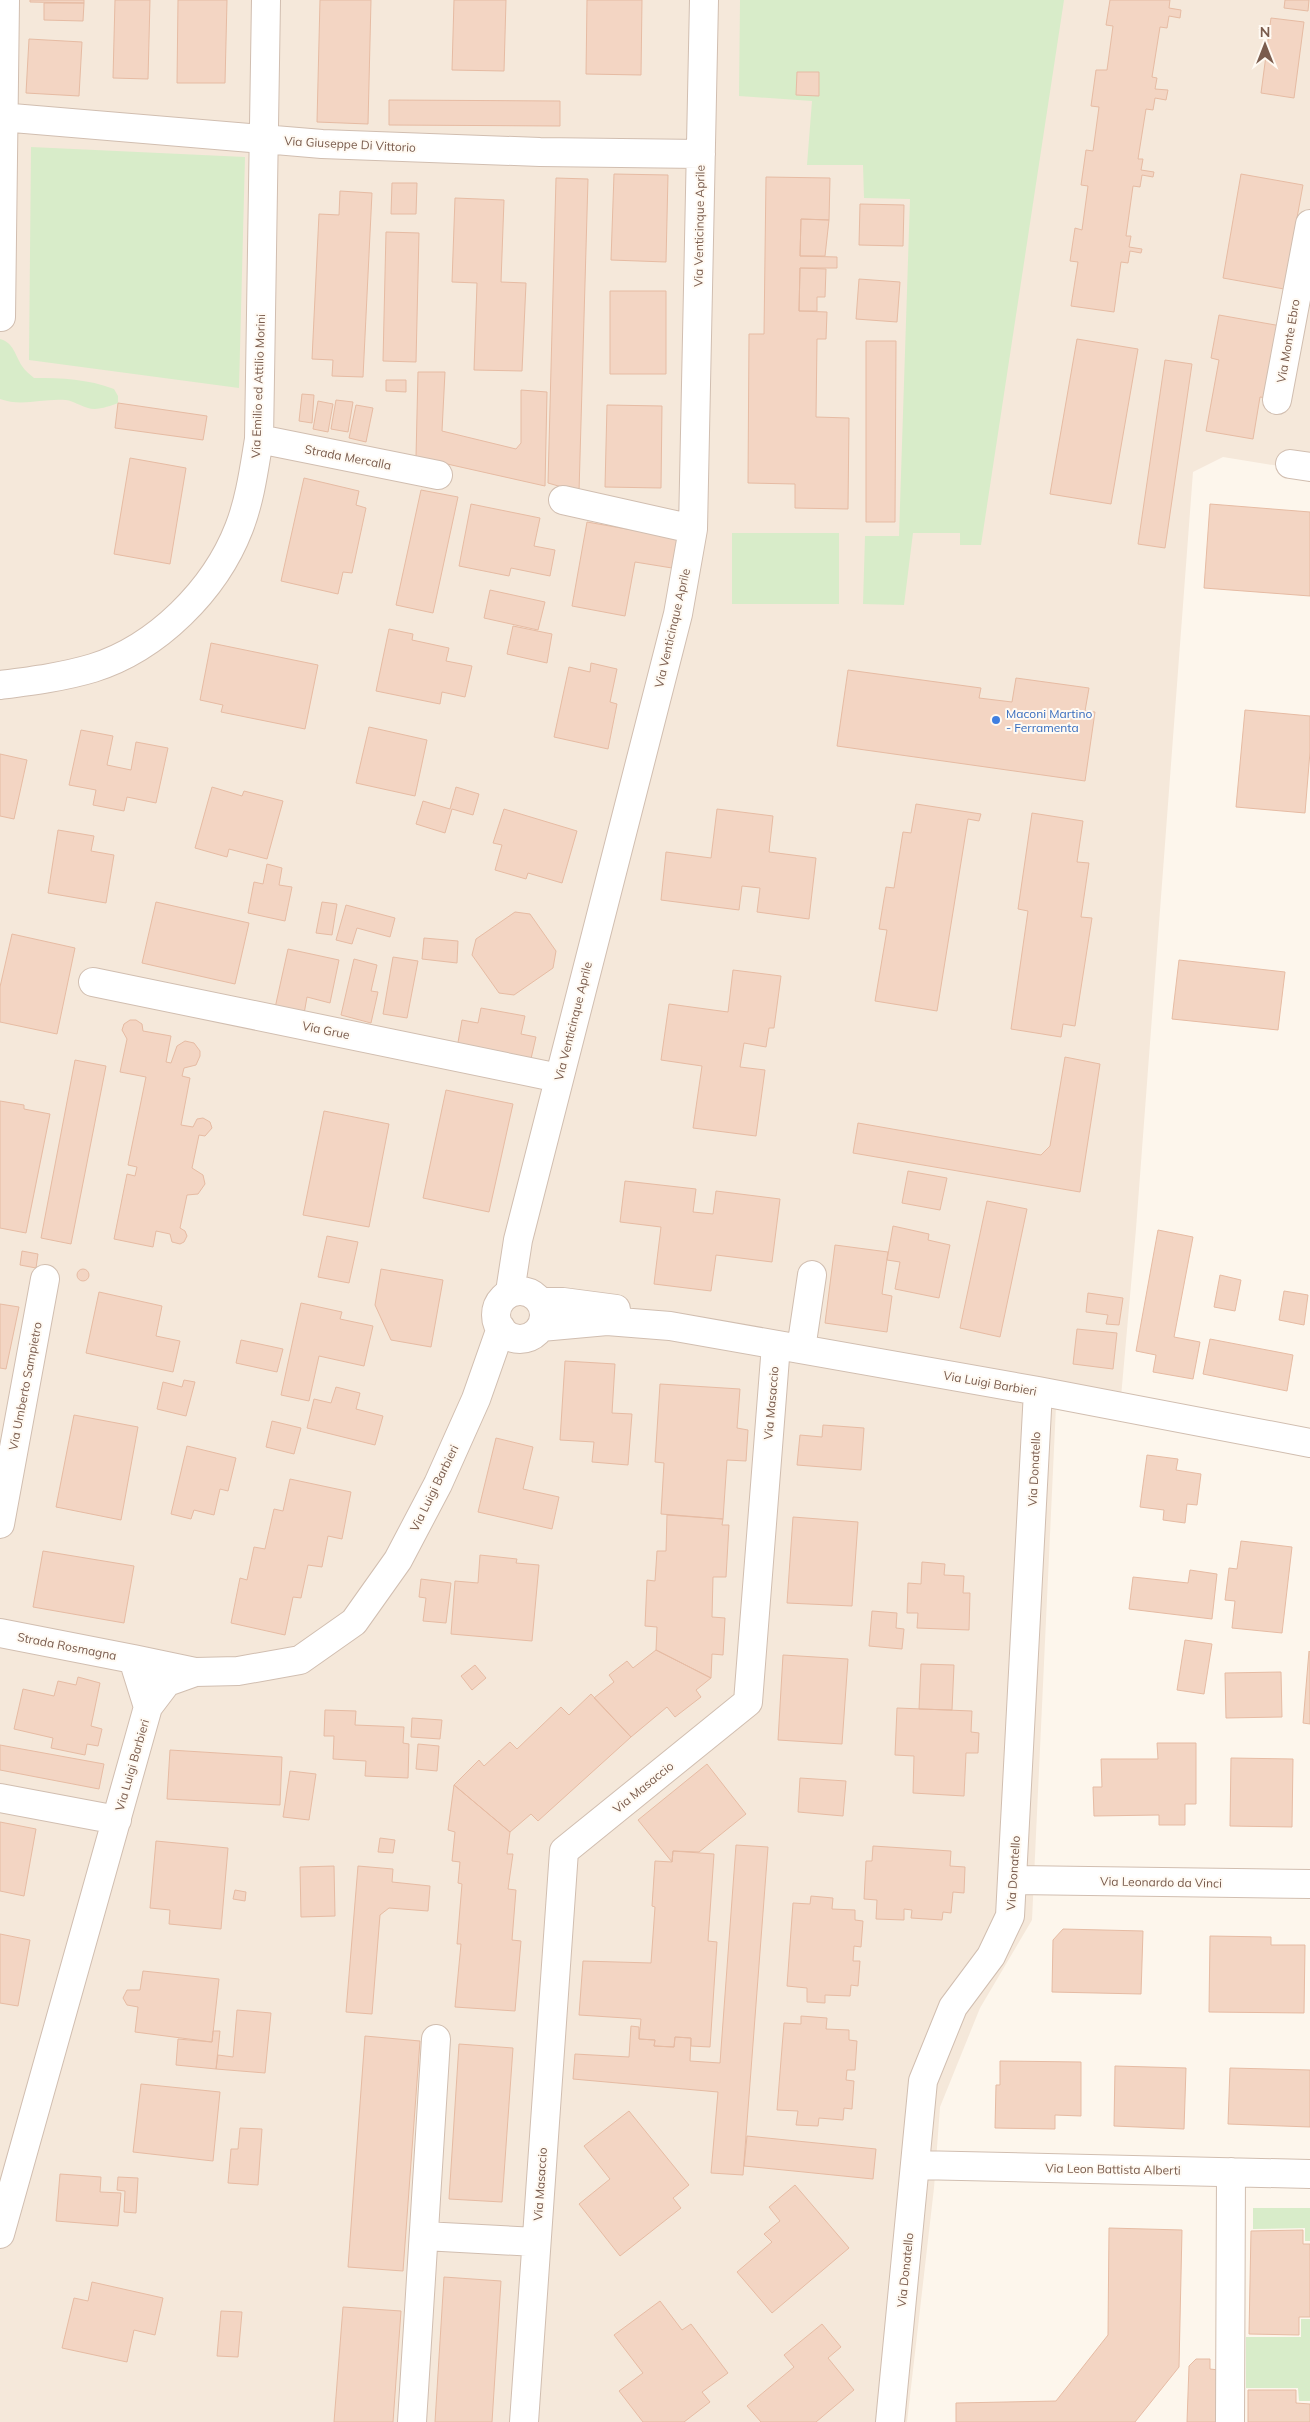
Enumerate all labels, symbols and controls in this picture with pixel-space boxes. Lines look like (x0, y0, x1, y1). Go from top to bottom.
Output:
north arrow (1240, 20, 1290, 70)
text: N (1260, 23, 1270, 41)
street label: Via Giuseppe Di Vittorio (284, 133, 416, 155)
street label: Via Venticinque Aprile (690, 165, 708, 287)
street label: Via Monte Ebro (1273, 298, 1303, 384)
street label: Via Emilio ed Attilio Morini (248, 314, 268, 458)
street label: Strada Mercalla (303, 441, 393, 473)
street label: Via Venticinque Aprile (651, 567, 693, 689)
place label: Maconi Martino - Ferramenta (1006, 706, 1092, 735)
marker: Maconi Martino - Ferramenta (990, 714, 1002, 726)
street label: Via Venticinque Aprile (551, 960, 595, 1082)
street label: Via Grue (301, 1018, 351, 1042)
street label: Via Umberto Sampietro (5, 1320, 45, 1451)
street label: Via Masaccio (760, 1366, 782, 1440)
street label: Via Luigi Barbieri (942, 1367, 1038, 1399)
street label: Via Donatello (1025, 1431, 1043, 1507)
street label: Via Luigi Barbieri (407, 1442, 462, 1534)
street label: Strada Rosmagna (16, 1629, 118, 1663)
street label: Via Luigi Barbieri (112, 1717, 152, 1812)
street label: Via Masaccio (610, 1758, 676, 1816)
street label: Via Donatello (1003, 1835, 1023, 1911)
street label: Via Leonardo da Vinci (1100, 1873, 1222, 1891)
street label: Via Masaccio (530, 2147, 550, 2221)
street label: Via Leon Battista Alberti (1045, 2160, 1181, 2178)
street label: Via Donatello (894, 2232, 916, 2308)

